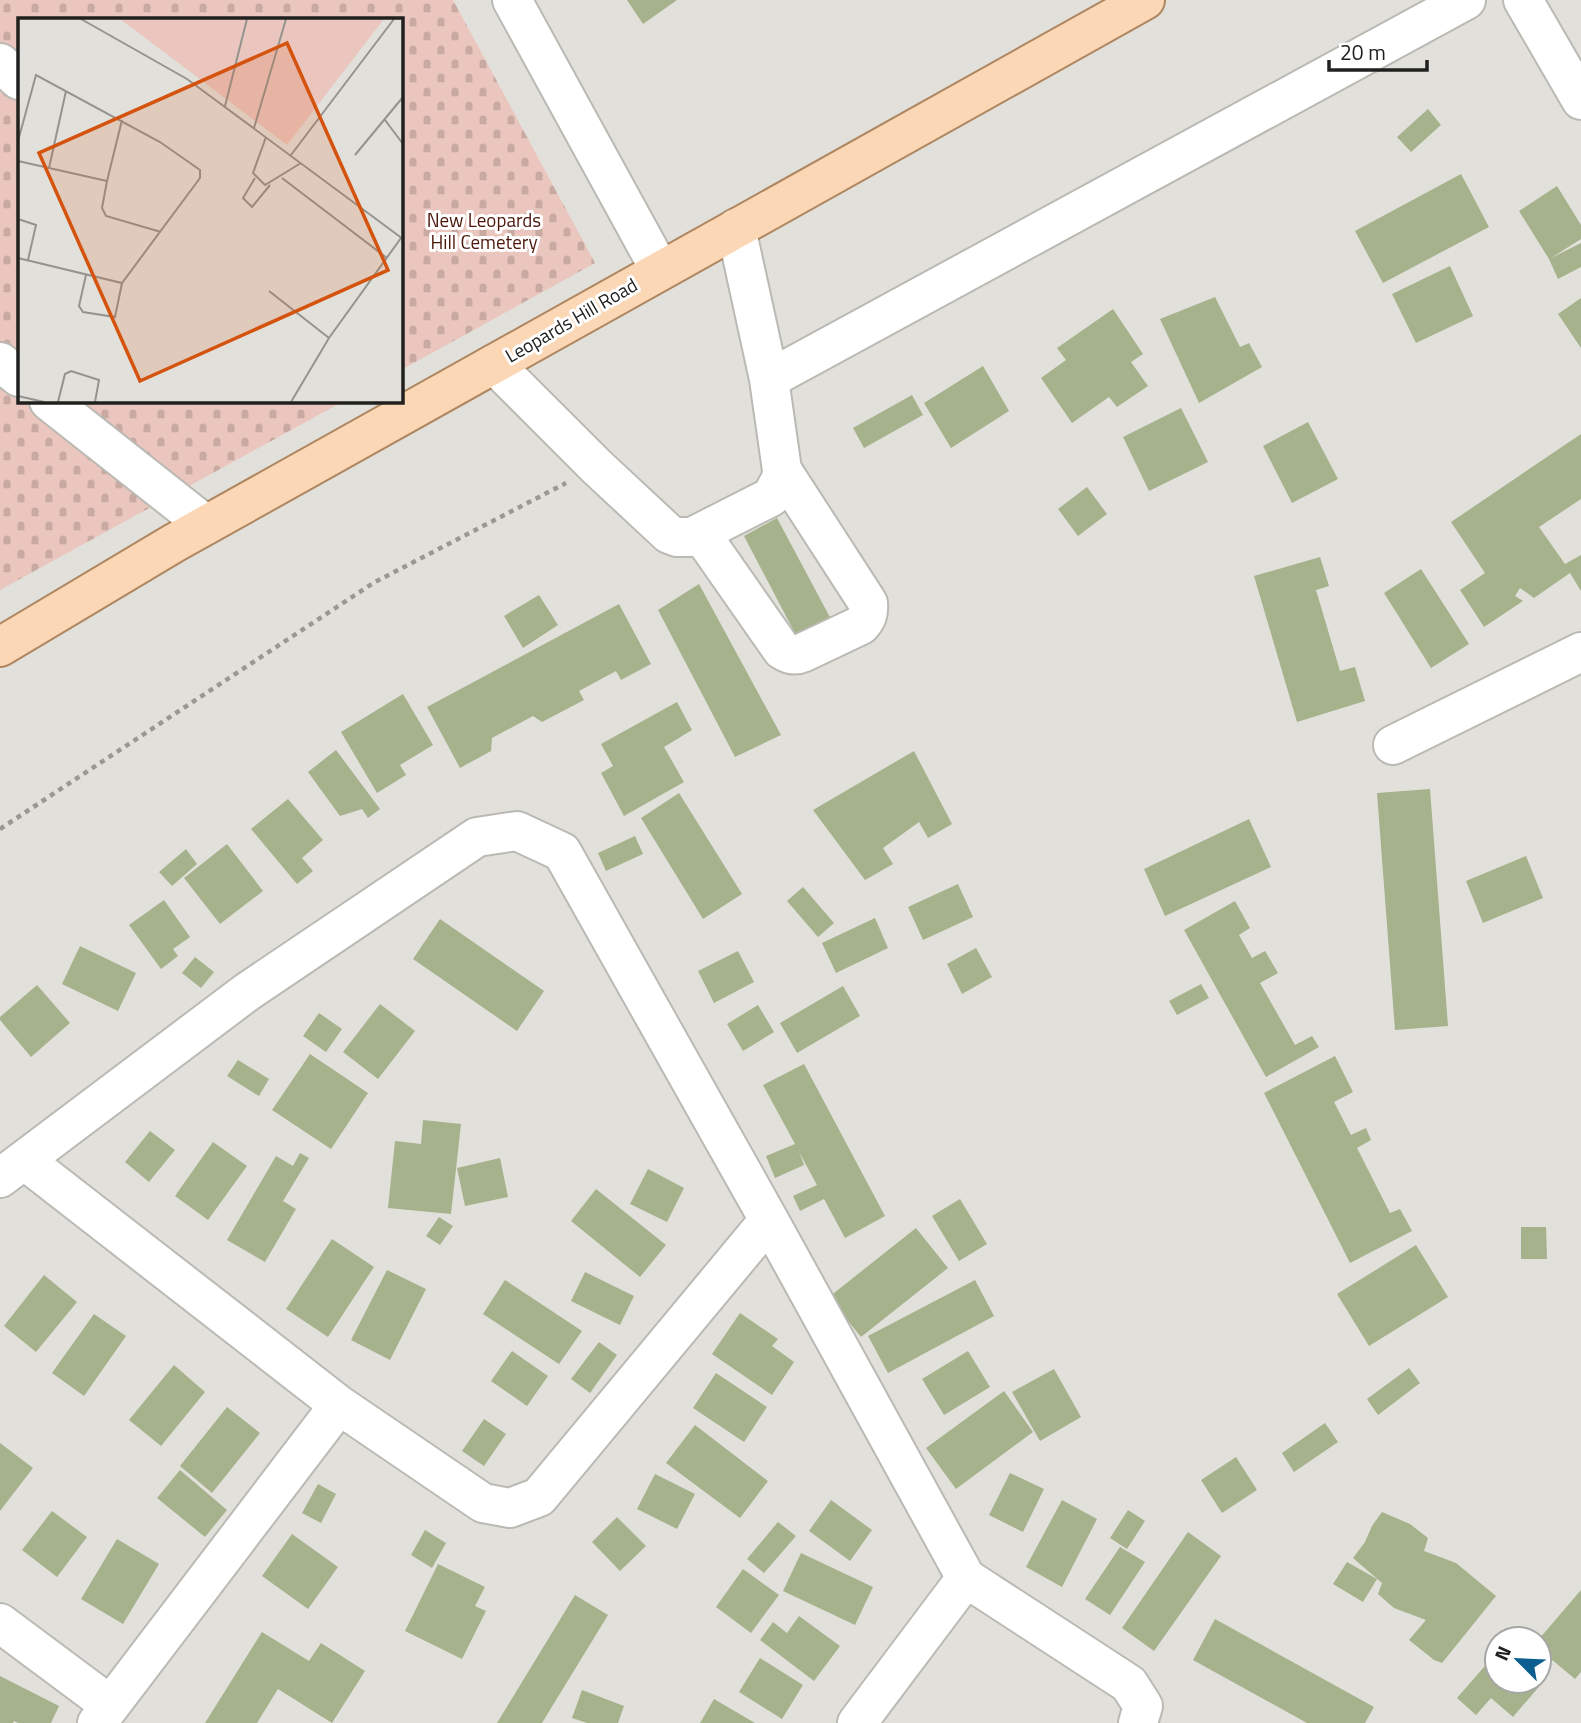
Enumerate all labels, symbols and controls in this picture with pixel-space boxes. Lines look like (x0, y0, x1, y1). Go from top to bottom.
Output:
inset map (18, 18, 402, 402)
scale bar (1329, 28, 1427, 72)
text: 20 m (1340, 36, 1386, 68)
park label: New Leopards Hill Cemetery (427, 205, 541, 256)
street label: Leopards Hill Road (499, 270, 642, 369)
north arrow (1483, 1625, 1553, 1695)
text: N (1486, 1641, 1518, 1665)

